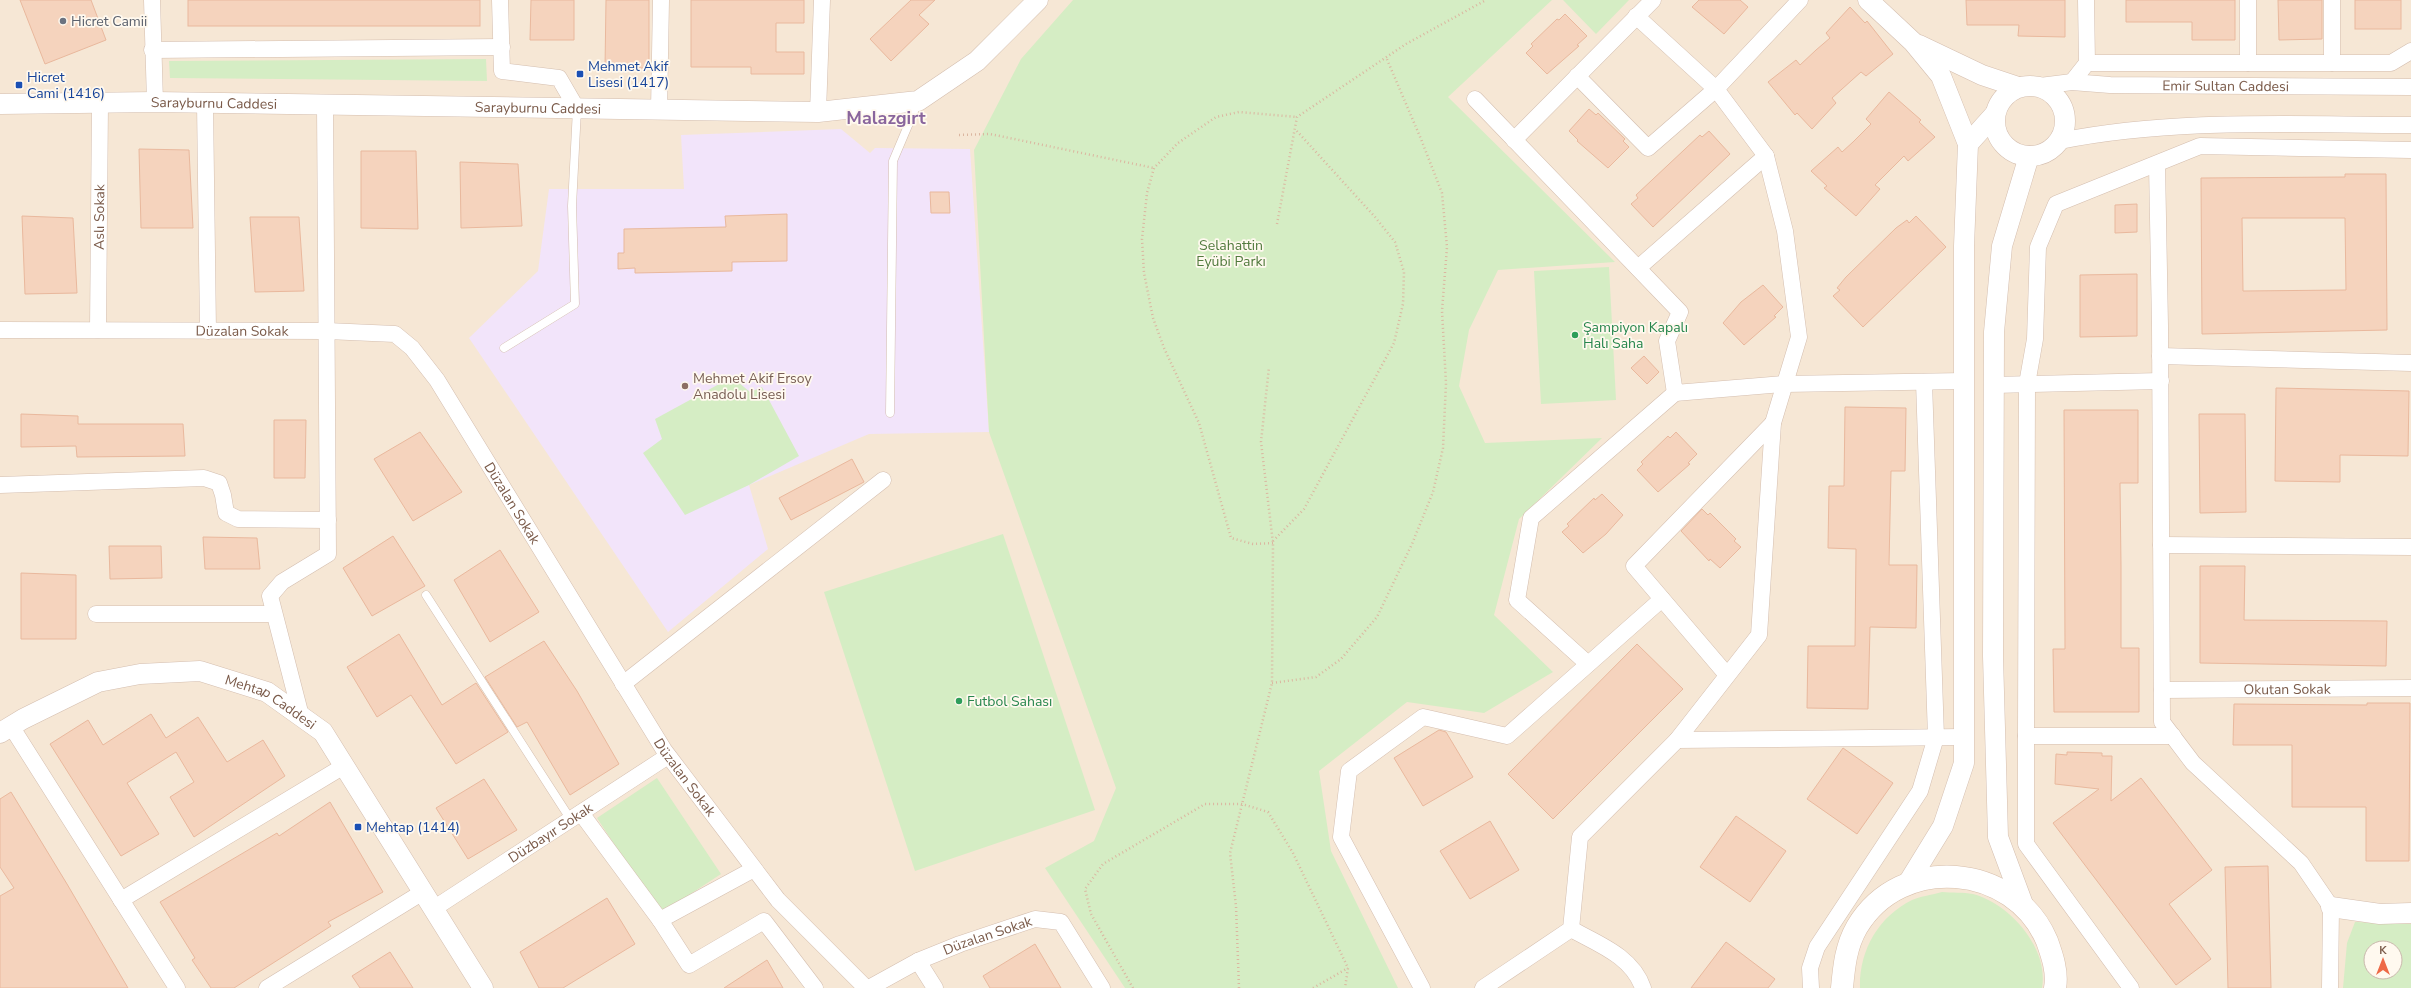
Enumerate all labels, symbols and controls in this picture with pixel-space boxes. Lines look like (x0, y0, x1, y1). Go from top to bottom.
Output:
place label: Hicret Camii (71, 12, 147, 31)
marker: Hicret Camii (58, 16, 68, 26)
place label: Mehmet Akif Lisesi (1417) (588, 57, 669, 92)
place label: Hicret Cami (1416) (27, 68, 105, 103)
marker: Mehmet Akif Lisesi (1417) (575, 69, 585, 79)
street label: Emir Sultan Caddesi (2162, 76, 2289, 96)
marker: Hicret Cami (1416) (14, 80, 24, 90)
street label: Sarayburnu Caddesi (151, 93, 277, 114)
street label: Sarayburnu Caddesi (475, 98, 601, 119)
district label: Malazgirt (846, 106, 926, 130)
street label: Aslı Sokak (90, 183, 109, 250)
park label: Selahattin Eyübi Parkı (1196, 236, 1266, 271)
place label: Şampiyon Kapalı Halı Saha (1583, 318, 1688, 353)
street label: Düzalan Sokak (195, 322, 290, 341)
marker: Şampiyon Kapalı Halı Saha (1570, 330, 1580, 340)
place label: Mehmet Akif Ersoy Anadolu Lisesi (693, 369, 813, 404)
marker: Mehmet Akif Ersoy Anadolu Lisesi (680, 381, 690, 391)
street label: Düzalan Sokak (480, 459, 545, 549)
street label: Mehtap Caddesi (222, 670, 320, 734)
street label: Okutan Sokak (2243, 680, 2332, 699)
place label: Futbol Sahası (967, 692, 1052, 711)
marker: Futbol Sahası (954, 696, 964, 706)
street label: Düzalan Sokak (649, 735, 721, 821)
street label: Düzbayır Sokak (505, 798, 597, 867)
place label: Mehtap (1414) (366, 818, 460, 837)
marker: Mehtap (1414) (353, 822, 363, 832)
street label: Düzalan Sokak (940, 911, 1036, 960)
north arrow (2363, 940, 2403, 980)
text: K (2379, 943, 2387, 958)

